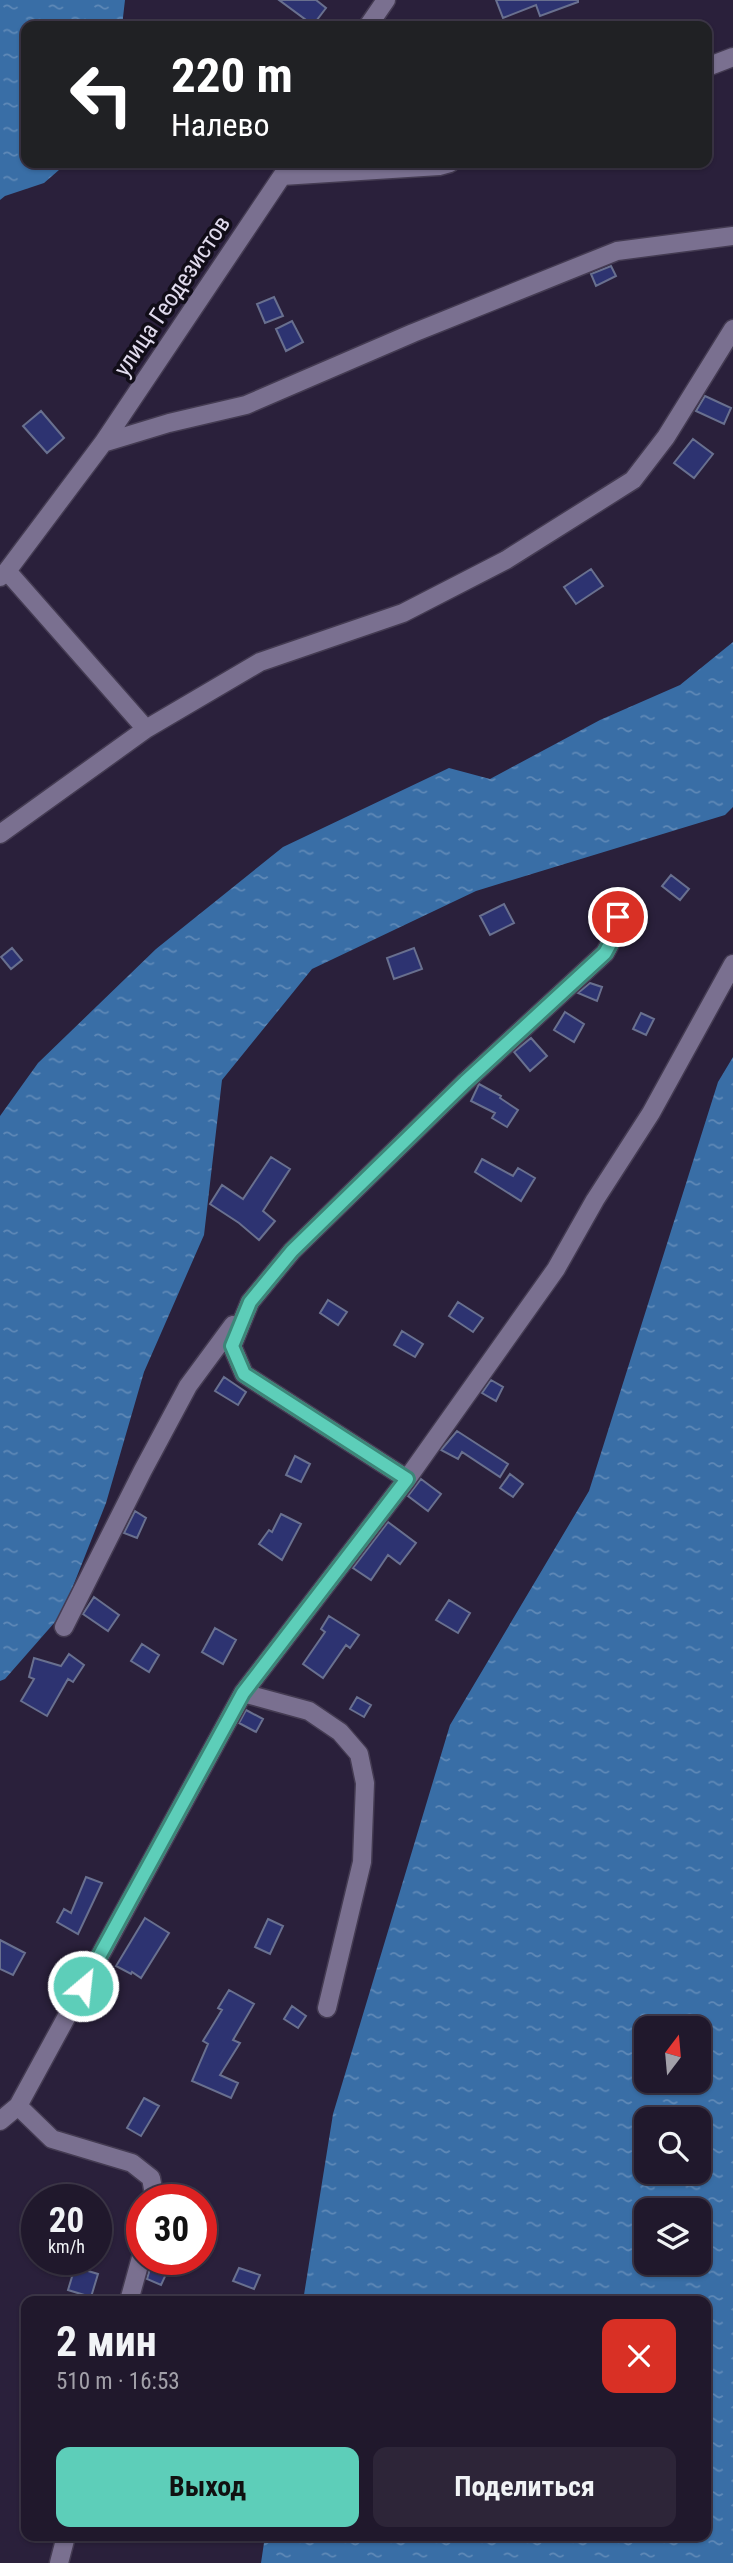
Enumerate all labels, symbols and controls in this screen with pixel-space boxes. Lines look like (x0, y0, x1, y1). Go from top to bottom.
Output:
text: 220 m (171, 47, 293, 104)
icon: left (56, 49, 147, 140)
text: Налево (171, 106, 270, 144)
street label: улица Геодезистов (108, 210, 236, 382)
pin (588, 887, 648, 947)
icon: arrive (599, 898, 637, 936)
position arrow (46, 1949, 120, 2023)
north arrow (634, 2016, 710, 2093)
map controls (634, 2016, 711, 2275)
button: search (634, 2107, 711, 2184)
speed limit sign: 30 (126, 2184, 217, 2275)
button: layers (634, 2198, 711, 2275)
text: 20 (49, 2200, 84, 2241)
text: km/h (48, 2236, 85, 2257)
text: 2 мин (56, 2317, 157, 2366)
button: close (602, 2319, 676, 2393)
text: 510 m · 16:53 (56, 2368, 180, 2395)
button: Выход (56, 2447, 359, 2527)
button: Поделиться (373, 2447, 676, 2527)

